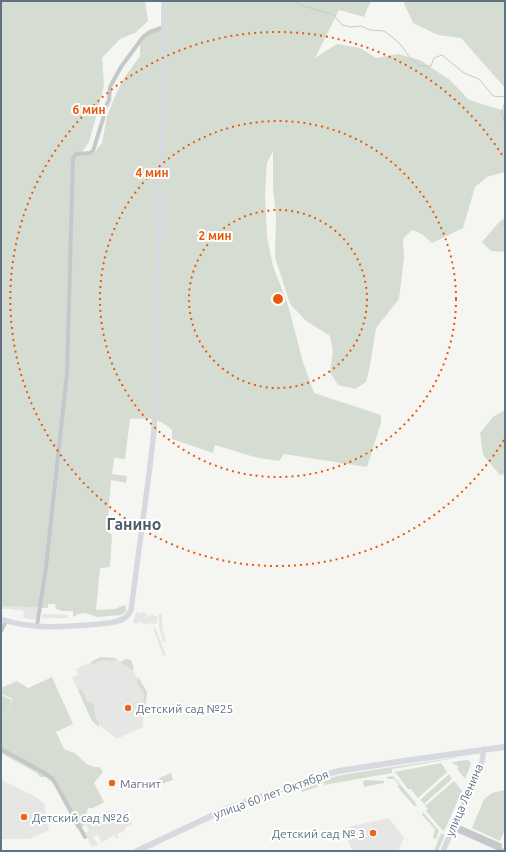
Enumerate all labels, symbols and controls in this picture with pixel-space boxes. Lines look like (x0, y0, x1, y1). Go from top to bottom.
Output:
text: 6 мин (72, 103, 106, 116)
text: 4 мин (135, 166, 169, 179)
text: 2 мин (198, 229, 232, 242)
centre of rings (271, 292, 285, 306)
district label: Ганино (107, 515, 161, 533)
place label: Детский сад №25 (136, 702, 233, 715)
marker: Детский сад №25 (123, 703, 133, 713)
street label: улица Ленина (443, 762, 485, 838)
street label: улица 60 лет Октября (212, 767, 330, 821)
place label: Магнит (120, 777, 162, 790)
marker: Магнит (107, 778, 117, 788)
place label: Детский сад №26 (32, 811, 130, 824)
marker: Детский сад №26 (19, 812, 29, 822)
place label: Детский сад № 3 (272, 827, 365, 840)
marker: Детский сад № 3 (368, 828, 378, 838)

